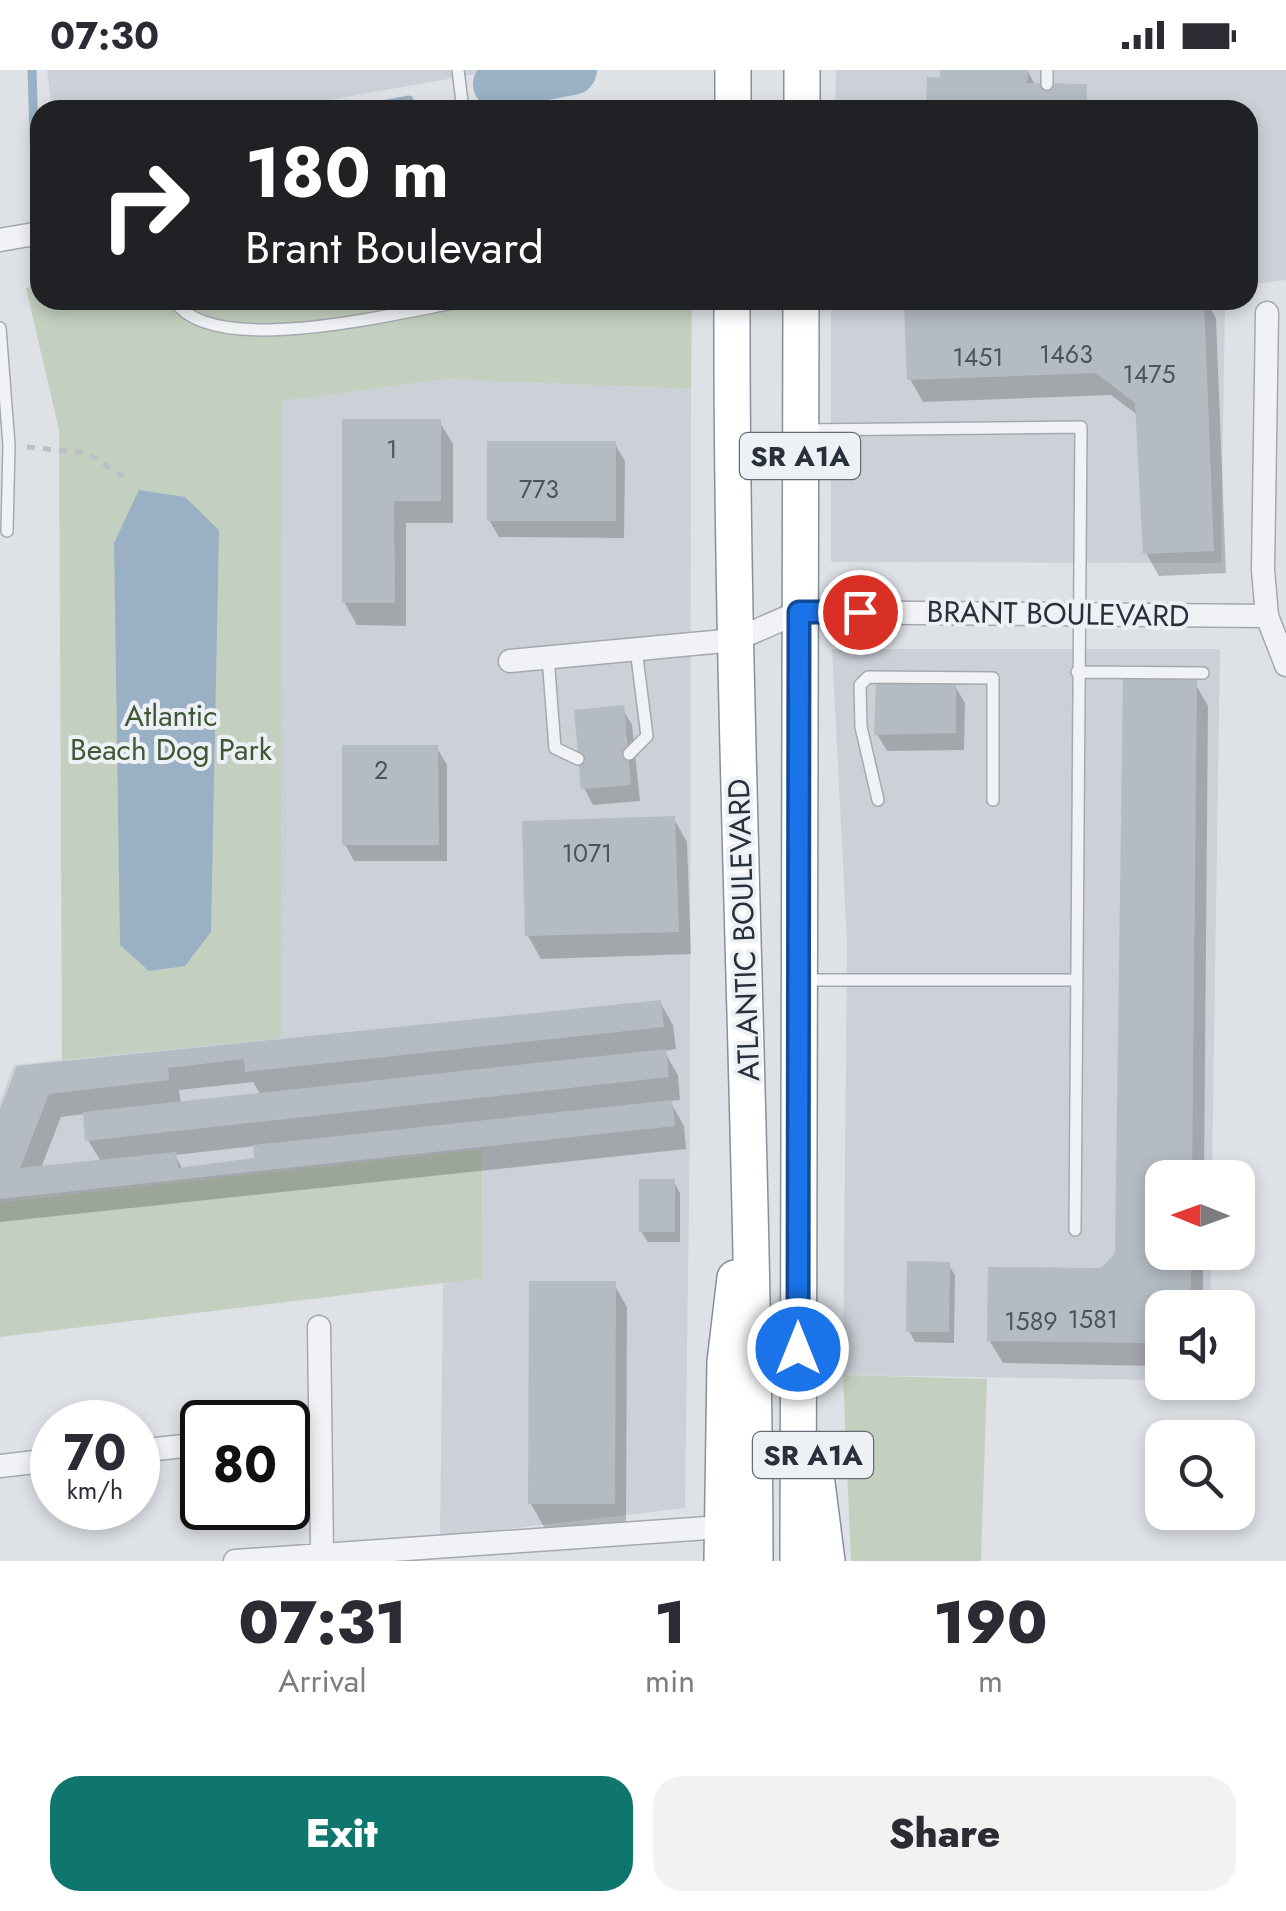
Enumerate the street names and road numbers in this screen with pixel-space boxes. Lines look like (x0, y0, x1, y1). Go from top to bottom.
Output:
road number: SR A1A (740, 433, 860, 479)
street label: BRANT BOULEVARD (926, 590, 1190, 637)
street label: ATLANTIC BOULEVARD (717, 778, 770, 1082)
road number: SR A1A (753, 1432, 873, 1478)

